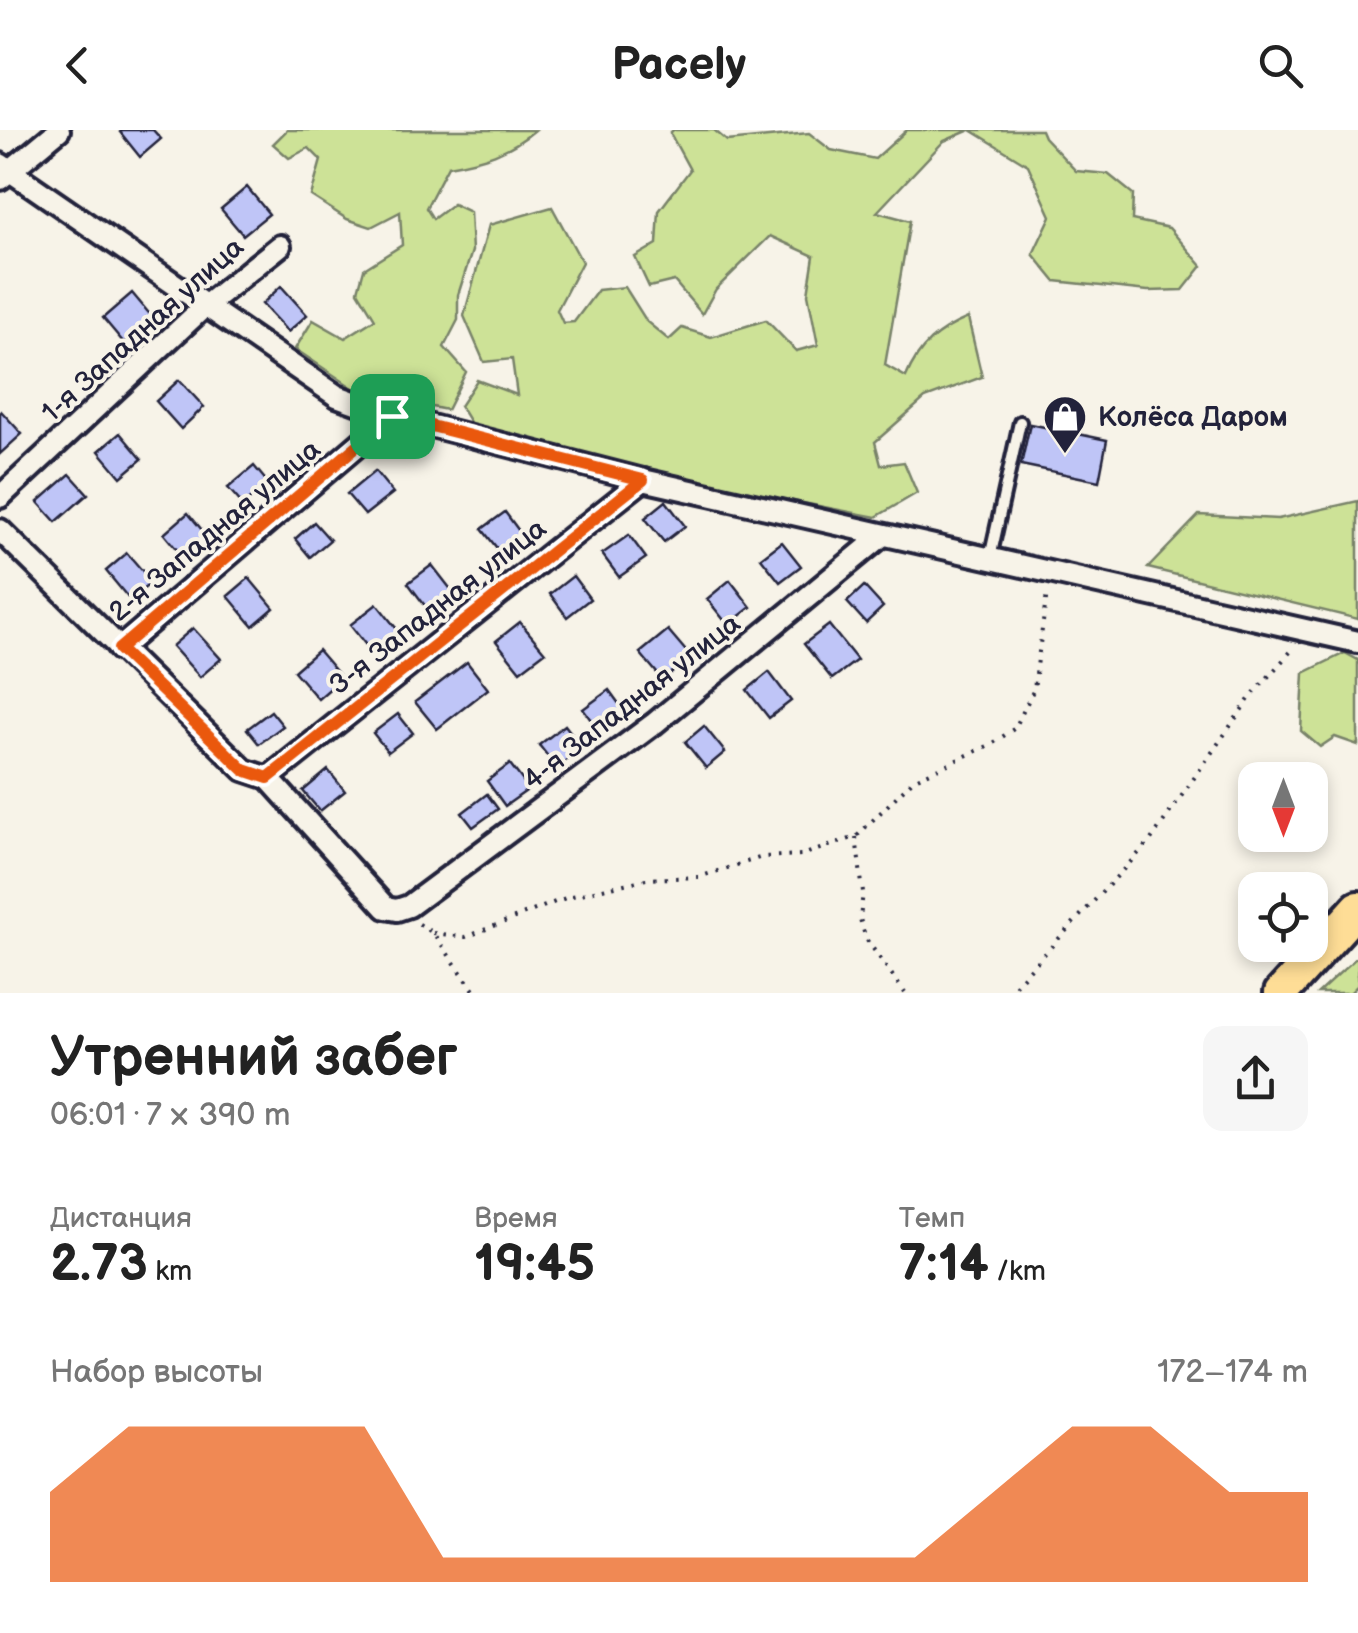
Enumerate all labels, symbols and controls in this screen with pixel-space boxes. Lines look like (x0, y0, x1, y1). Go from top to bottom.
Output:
icon: back (50, 38, 105, 93)
text: Pacely (612, 38, 746, 93)
icon: search (1253, 38, 1308, 93)
street label: 1-я Западная улица (35, 230, 251, 429)
pin (350, 374, 435, 459)
icon: arrive (365, 389, 420, 444)
shop icon: Колёса Даром (1042, 394, 1088, 455)
place label: Колёса Даром (1098, 401, 1288, 434)
street label: 2-я Западная улица (103, 433, 328, 629)
street label: 3-я Западная улица (323, 512, 553, 702)
street label: 4-я Западная улица (517, 607, 747, 797)
north arrow (1238, 762, 1328, 852)
map controls (1238, 762, 1328, 962)
button: locate (1238, 872, 1328, 962)
text: Утренний забег (50, 1025, 458, 1092)
button: share (1203, 1026, 1308, 1131)
text: 06:01 · 7 × 390 m (50, 1096, 290, 1135)
text: Дистанция (50, 1202, 192, 1235)
text: Время (474, 1202, 558, 1235)
text: Темп (899, 1202, 965, 1235)
text: 2.73 (50, 1235, 148, 1295)
text: 19:45 (474, 1235, 595, 1295)
text: 7:14 (899, 1235, 989, 1295)
text: km (148, 1255, 192, 1288)
text: /km (989, 1255, 1046, 1288)
text: Набор высоты (50, 1353, 263, 1392)
text: 172–174 m (1157, 1353, 1308, 1392)

